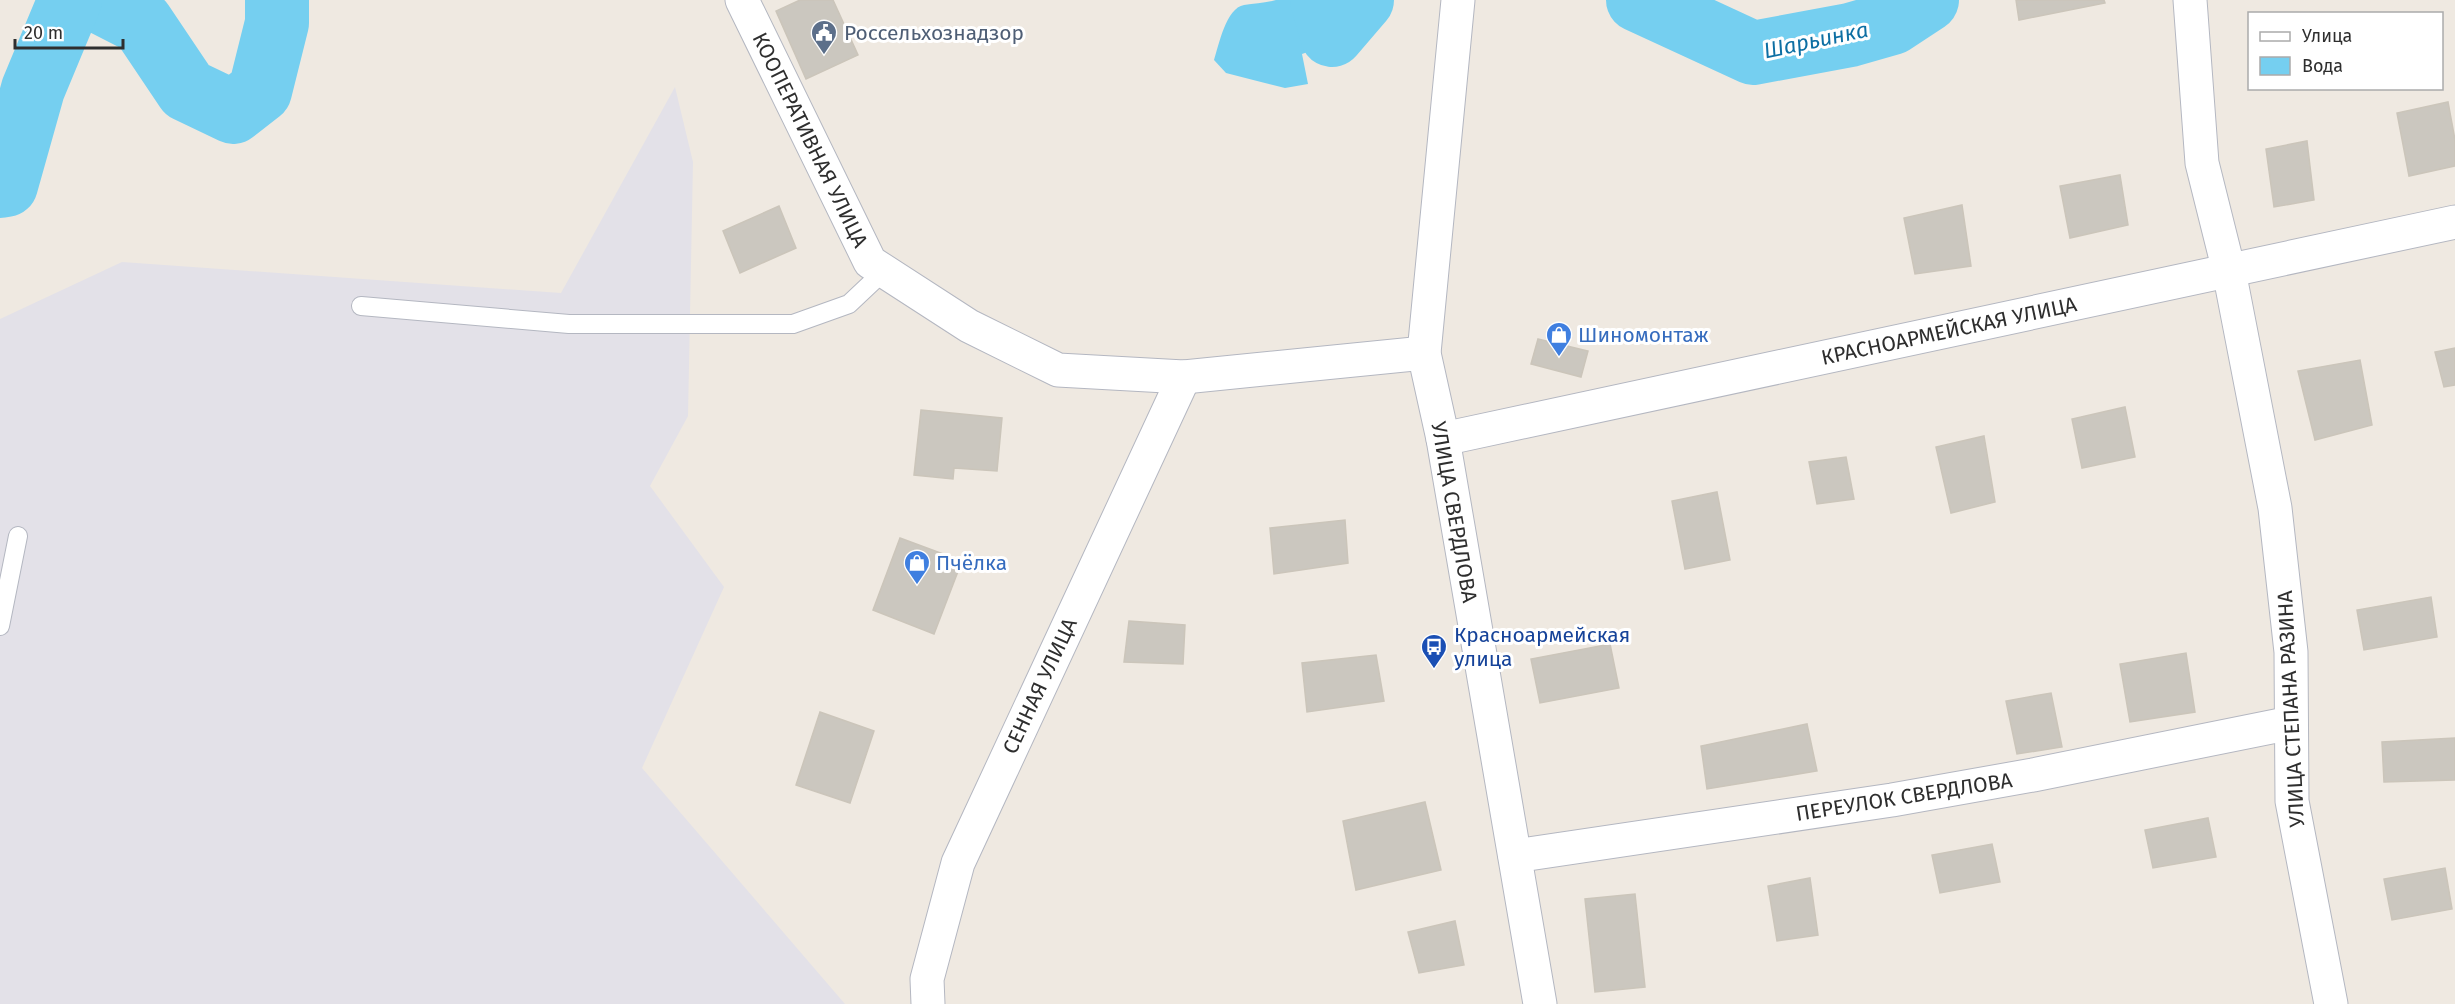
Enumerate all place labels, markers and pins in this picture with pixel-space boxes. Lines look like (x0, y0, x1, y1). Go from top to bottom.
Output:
public building icon: Россельхознадзор (809, 18, 839, 56)
place label: Россельхознадзор (844, 20, 1024, 46)
shop icon: Шиномонтаж (1544, 320, 1574, 358)
place label: Шиномонтаж (1578, 322, 1709, 348)
shop icon: Пчёлка (902, 548, 932, 586)
place label: Пчёлка (936, 550, 1007, 576)
place label: Красноармейская улица (1454, 622, 1630, 672)
bus stop icon: Красноармейская улица (1419, 632, 1449, 670)

